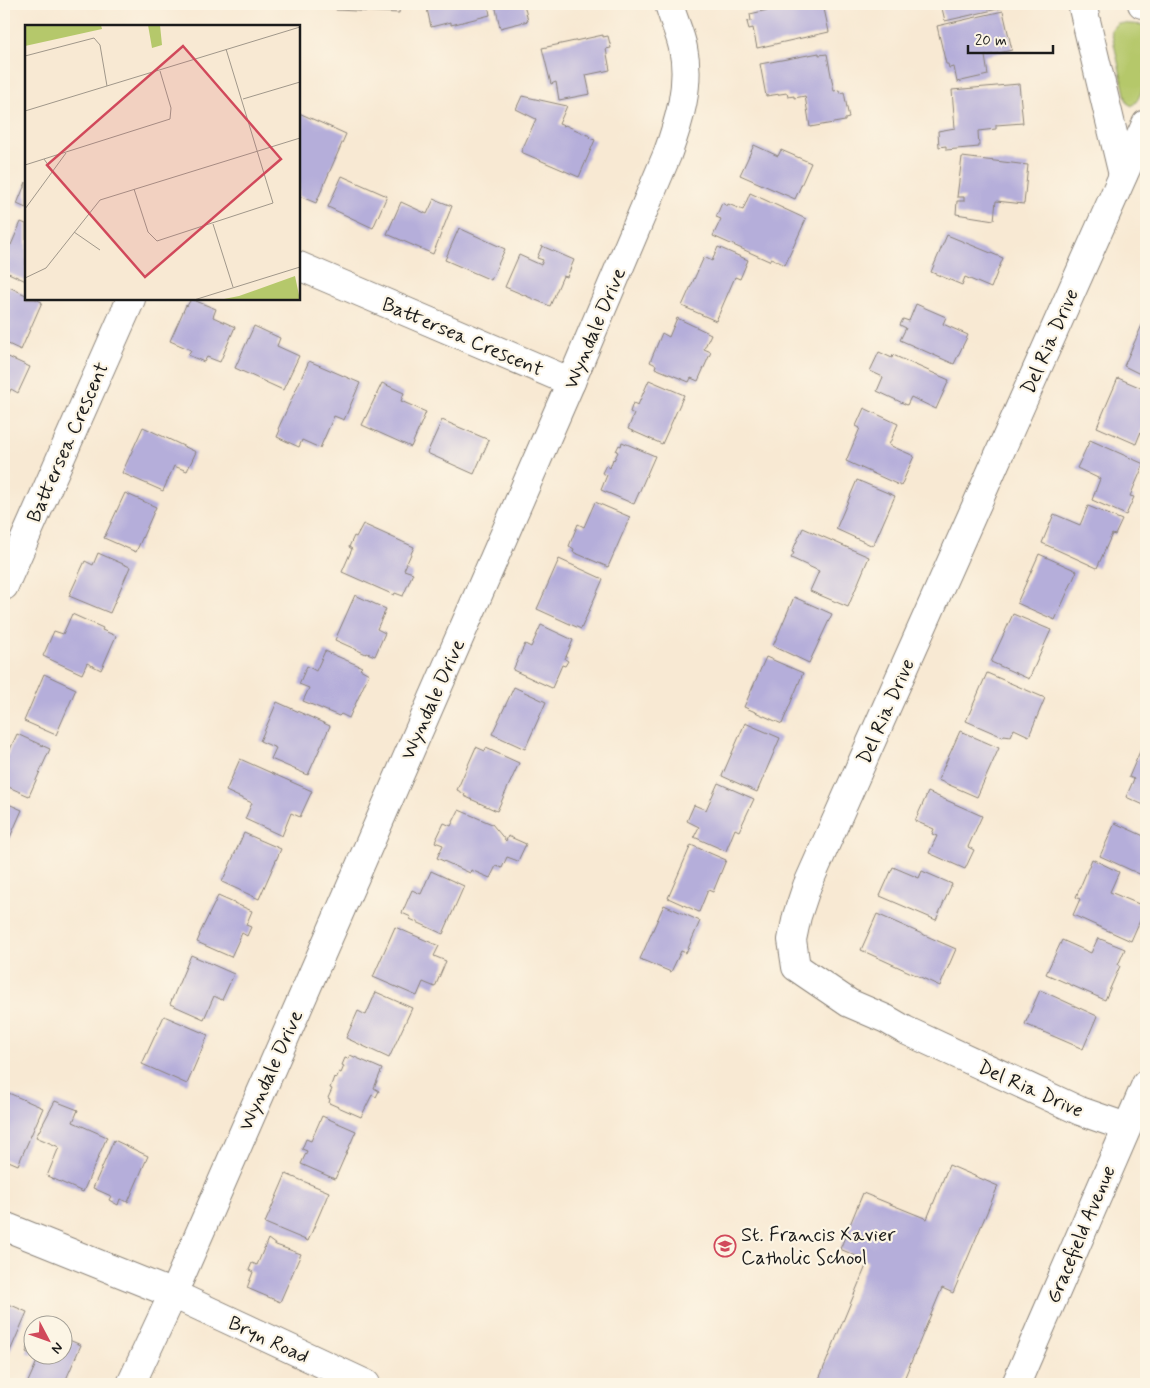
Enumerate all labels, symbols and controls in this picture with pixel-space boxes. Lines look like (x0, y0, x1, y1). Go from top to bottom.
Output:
scale bar (968, 22, 1052, 54)
inset map (25, 25, 300, 300)
text: 20 m (975, 31, 1007, 51)
street label: Wyndale Drive (558, 264, 633, 393)
street label: Del Ria Drive (1015, 285, 1086, 399)
street label: Battersea Crescent (378, 291, 547, 384)
street label: Battersea Crescent (21, 358, 116, 527)
street label: Wyndale Drive (395, 635, 472, 764)
street label: Del Ria Drive (851, 655, 922, 769)
street label: Wyndale Drive (233, 1006, 310, 1135)
street label: Del Ria Drive (973, 1054, 1087, 1125)
street label: Gracefield Avenue (1040, 1161, 1123, 1308)
place label: St. Francis Xavier Catholic School (741, 1222, 896, 1272)
school or university icon: St. Francis Xavier Catholic School (713, 1234, 737, 1258)
street label: Bryn Road (224, 1310, 313, 1371)
north arrow (22, 1316, 72, 1366)
text: N (47, 1338, 67, 1357)

